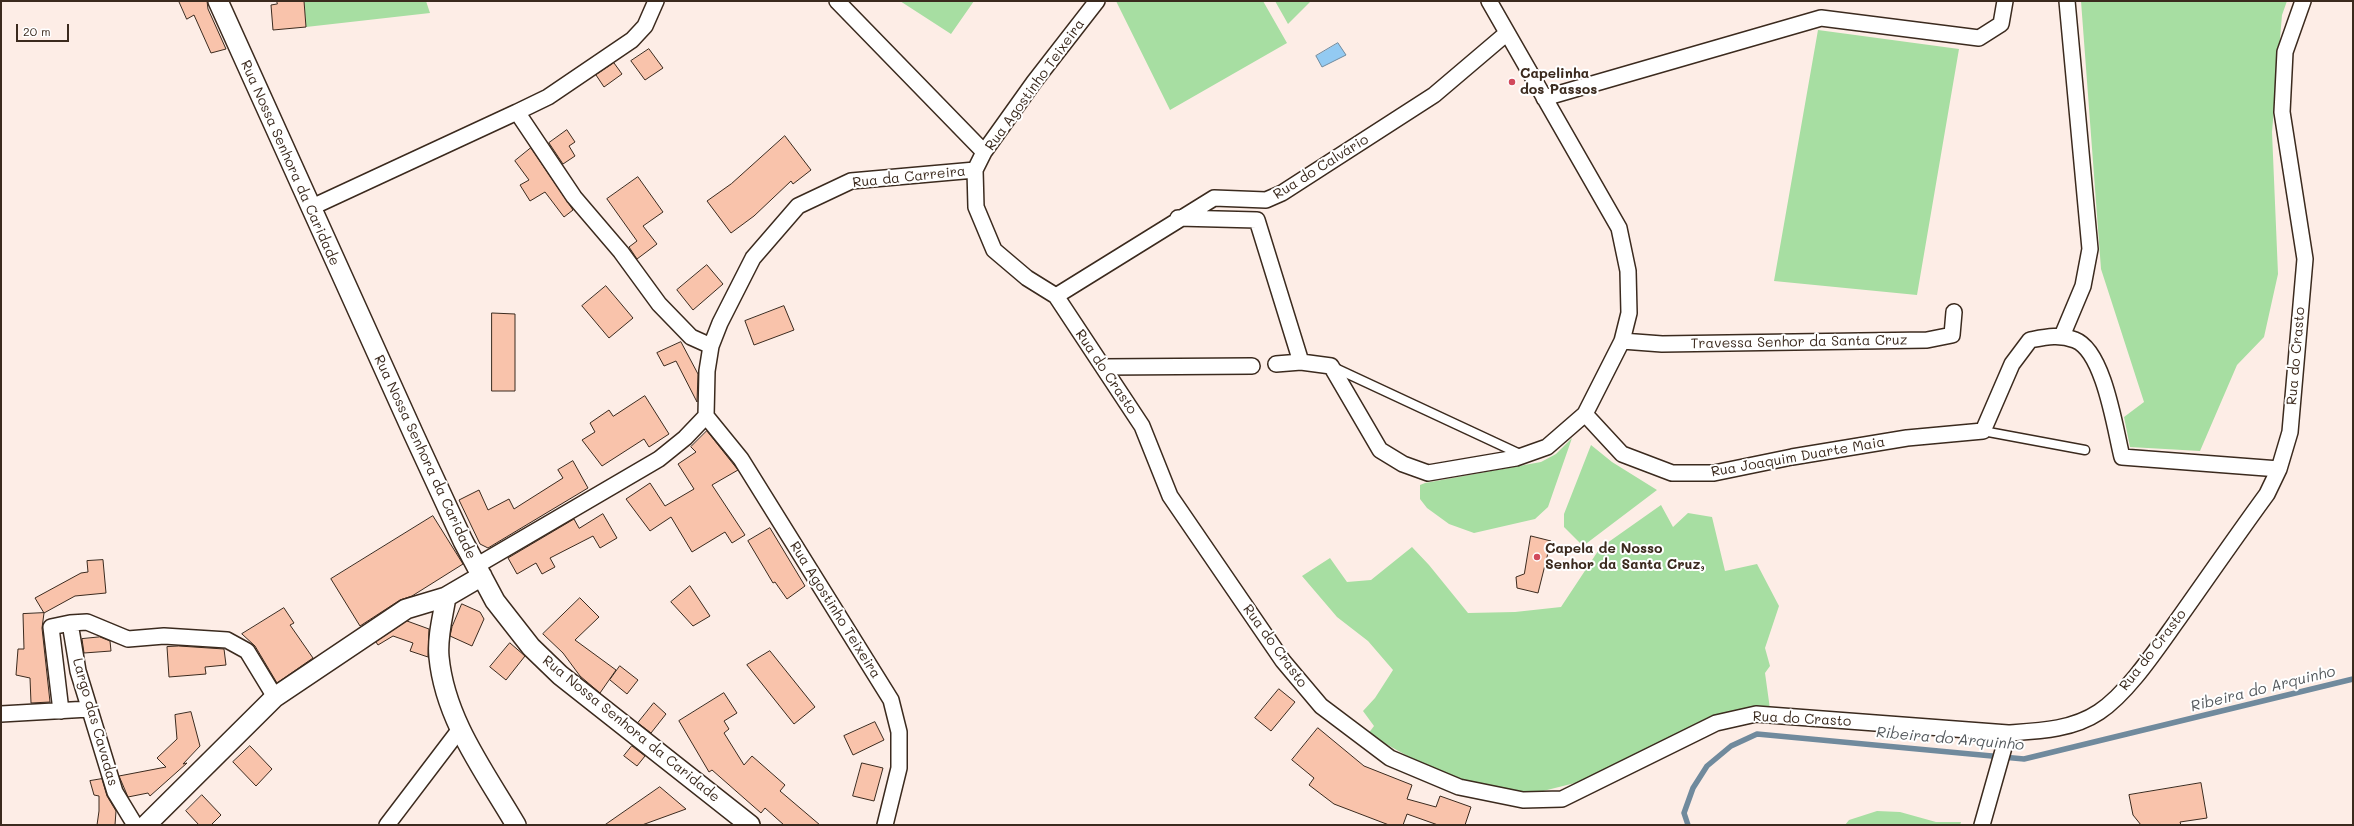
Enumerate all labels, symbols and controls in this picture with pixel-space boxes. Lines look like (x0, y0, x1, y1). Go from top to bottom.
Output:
scale bar (18, 16, 71, 42)
street label: Rua Agostinho Teixeira (982, 16, 1088, 154)
text: 20 m (23, 23, 51, 39)
street label: Rua Nossa Senhora da Caridade (237, 58, 343, 268)
place label: Capelinha dos Passos (1520, 66, 1597, 98)
marker: Capelinha dos Passos (1507, 77, 1517, 87)
street label: Rua do Calvário (1270, 131, 1372, 203)
street label: Rua da Carreira (852, 163, 966, 191)
street label: Rua do Crasto (2283, 306, 2309, 406)
street label: Rua do Crasto (1071, 326, 1141, 418)
street label: Travessa Senhor da Santa Cruz (1691, 332, 1907, 352)
street label: Rua Nossa Senhora da Caridade (370, 352, 480, 562)
street label: Rua Joaquim Duarte Maia (1710, 433, 1886, 481)
street label: Rua Agostinho Teixeira (786, 538, 884, 682)
place label: Capela de Nosso Senhor da Santa Cruz, (1545, 541, 1705, 574)
marker: Capela de Nosso Senhor da Santa Cruz, (1532, 552, 1542, 562)
street label: Rua do Crasto (1239, 601, 1311, 691)
street label: Rua do Crasto (2116, 606, 2190, 694)
street label: Rua Nossa Senhora da Caridade (539, 652, 723, 806)
street label: Largo das Cavadas (69, 656, 121, 788)
water label: Ribeira do Arquinho (2189, 662, 2337, 716)
street label: Rua do Crasto (1752, 708, 1852, 730)
water label: Ribeira do Arquinho (1875, 724, 2025, 754)

